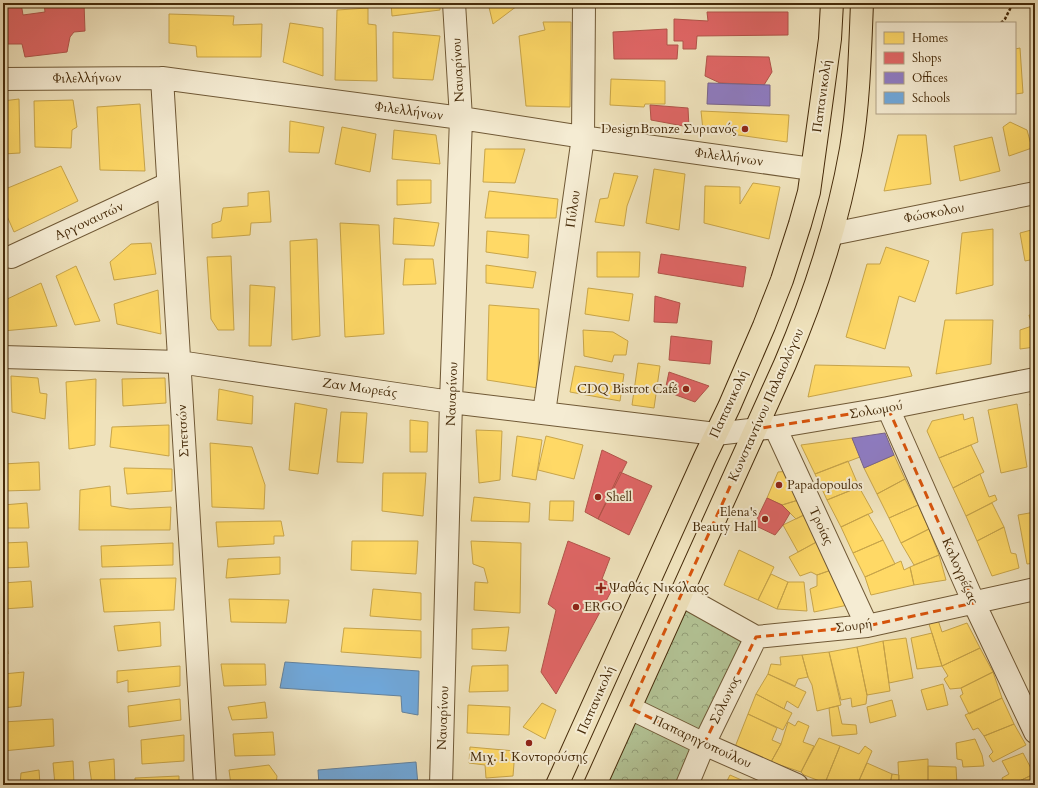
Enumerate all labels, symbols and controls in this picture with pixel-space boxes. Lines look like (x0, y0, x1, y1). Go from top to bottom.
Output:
legend (876, 22, 1016, 114)
text: Homes (912, 30, 948, 46)
street label: Ναυαρίνου (447, 37, 469, 103)
text: Shops (912, 50, 941, 66)
street label: Παπανικολή (808, 58, 836, 134)
street label: Φιλελλήνων (52, 68, 122, 88)
text: Offices (912, 70, 948, 86)
text: Schools (912, 90, 950, 106)
street label: Φιλελλήνων (374, 97, 444, 125)
place label: DesignBronze Συριανός (601, 120, 737, 138)
marker: DesignBronze Συριανός (740, 124, 750, 134)
street label: Φιλελλήνων (694, 143, 764, 171)
street label: Πύλου (561, 189, 585, 229)
street label: Αργοναυτών (52, 197, 126, 245)
street label: Φώσκολου (902, 198, 966, 228)
street label: Κωνσταντίνου Παλαιολόγου (724, 325, 808, 485)
street label: Ναυαρίνου (442, 361, 462, 427)
street label: Παπανικολή (705, 367, 753, 441)
street label: Ζαν Μωρεάς (321, 374, 399, 402)
place label: CDQ Bistrot Café (577, 380, 678, 398)
marker: CDQ Bistrot Café (681, 384, 691, 394)
street label: Σολωμού (848, 396, 904, 424)
street label: Σπετσών (173, 404, 193, 458)
place label: Papadopoulos (787, 476, 863, 494)
marker: Papadopoulos (774, 480, 784, 490)
place label: Shell (606, 488, 633, 506)
marker: Shell (593, 492, 603, 502)
place label: Elena's Beauty Hall (692, 503, 758, 536)
street label: Τροίας (804, 504, 838, 549)
marker: Elena's Beauty Hall (760, 514, 770, 524)
street label: Καλογρέζας (937, 535, 983, 608)
place label: Ψαθάς Νικόλαος (609, 579, 710, 597)
marker: Ψαθάς Νικόλαος (596, 583, 606, 593)
place label: ERGO (584, 598, 623, 616)
marker: ERGO (571, 602, 581, 612)
street label: Σουρή (835, 615, 873, 637)
street label: Παπανικολή (573, 663, 619, 737)
street label: Σόλωνος (706, 672, 745, 727)
street label: Ναυαρίνου (433, 685, 453, 751)
street label: Παπαρηγοπούλου (650, 711, 754, 773)
marker: Μιχ. Ι. Κοντορούσης (524, 738, 534, 748)
place label: Μιχ. Ι. Κοντορούσης (470, 748, 588, 766)

